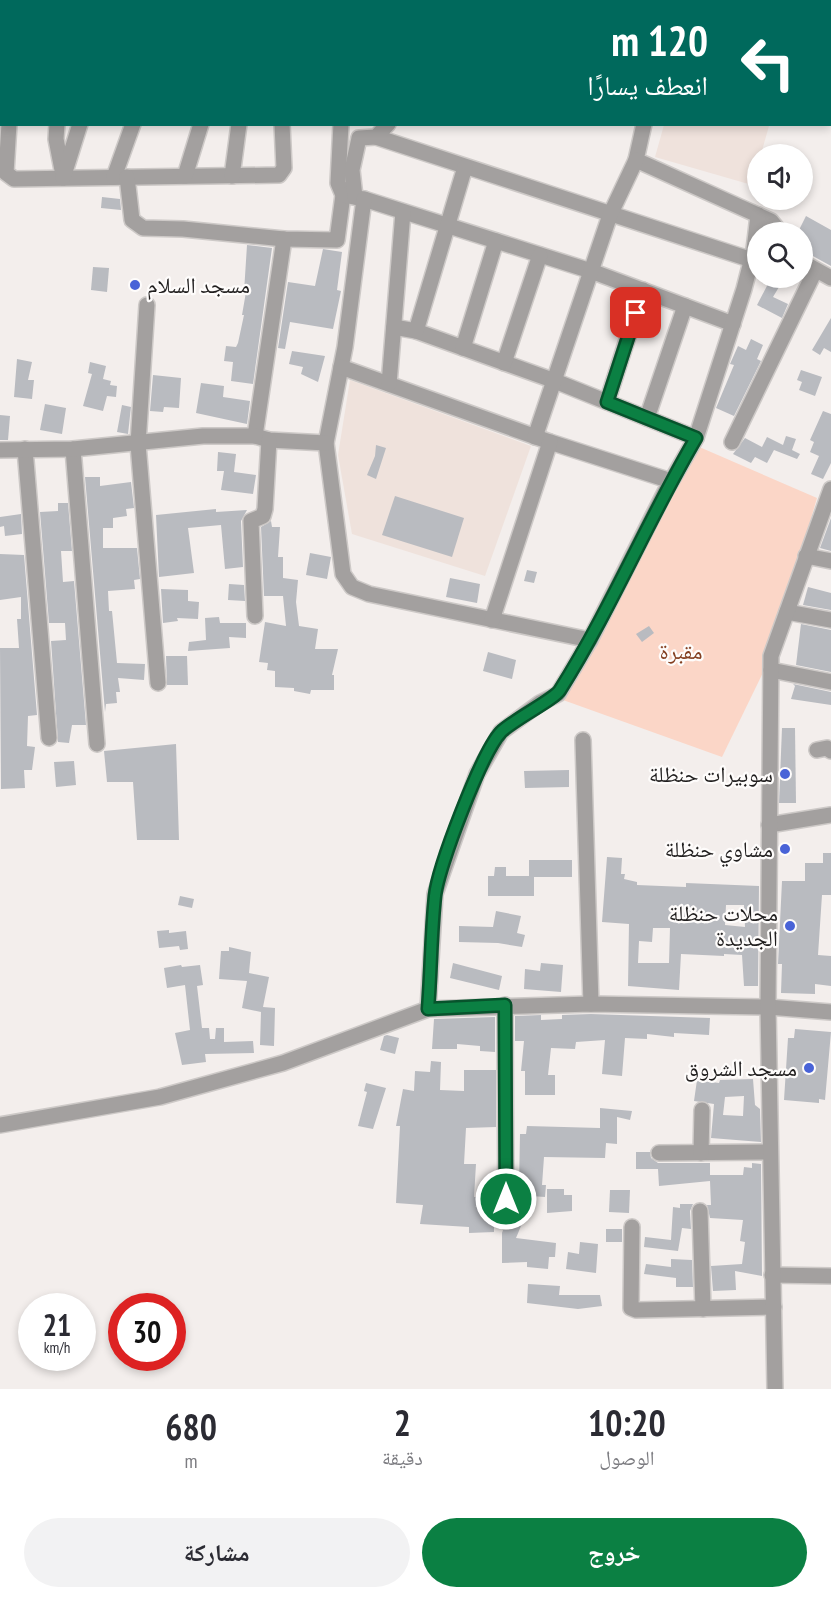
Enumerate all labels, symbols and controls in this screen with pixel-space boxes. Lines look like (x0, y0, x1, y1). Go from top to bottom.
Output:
text: 120 m (611, 13, 708, 68)
icon: left (729, 24, 807, 102)
text: انعطف يسارًا (587, 68, 708, 102)
map controls (747, 144, 813, 288)
button: sound (747, 144, 813, 210)
button: search (747, 222, 813, 288)
place label: مسجد السلام (147, 271, 250, 300)
marker: مسجد السلام (128, 278, 142, 292)
pin (610, 287, 661, 338)
icon: arrive (619, 296, 652, 329)
park label: مقبرة (660, 637, 702, 665)
place label: سوبيرات حنظلة (649, 760, 773, 788)
marker: سوبيرات حنظلة (778, 767, 792, 781)
place label: مشاوي حنظلة (665, 835, 773, 867)
marker: مشاوي حنظلة (778, 842, 792, 856)
place label: محلات حنظلة الجديدة (669, 899, 778, 952)
marker: محلات حنظلة الجديدة (783, 919, 797, 933)
place label: مسجد الشروق (685, 1054, 797, 1082)
marker: مسجد الشروق (802, 1061, 816, 1075)
position arrow (474, 1167, 538, 1231)
speed limit sign: 30 (108, 1293, 186, 1371)
text: 21 (43, 1305, 71, 1344)
text: km/h (44, 1338, 70, 1357)
text: 2 (394, 1399, 411, 1446)
text: 10:20 (588, 1399, 666, 1446)
text: 680 (165, 1403, 217, 1450)
text: دقيقة (382, 1445, 423, 1471)
text: الوصول (599, 1445, 655, 1471)
text: m (185, 1448, 198, 1474)
button: مشاركة (24, 1518, 410, 1587)
button: خروج (422, 1518, 807, 1587)

